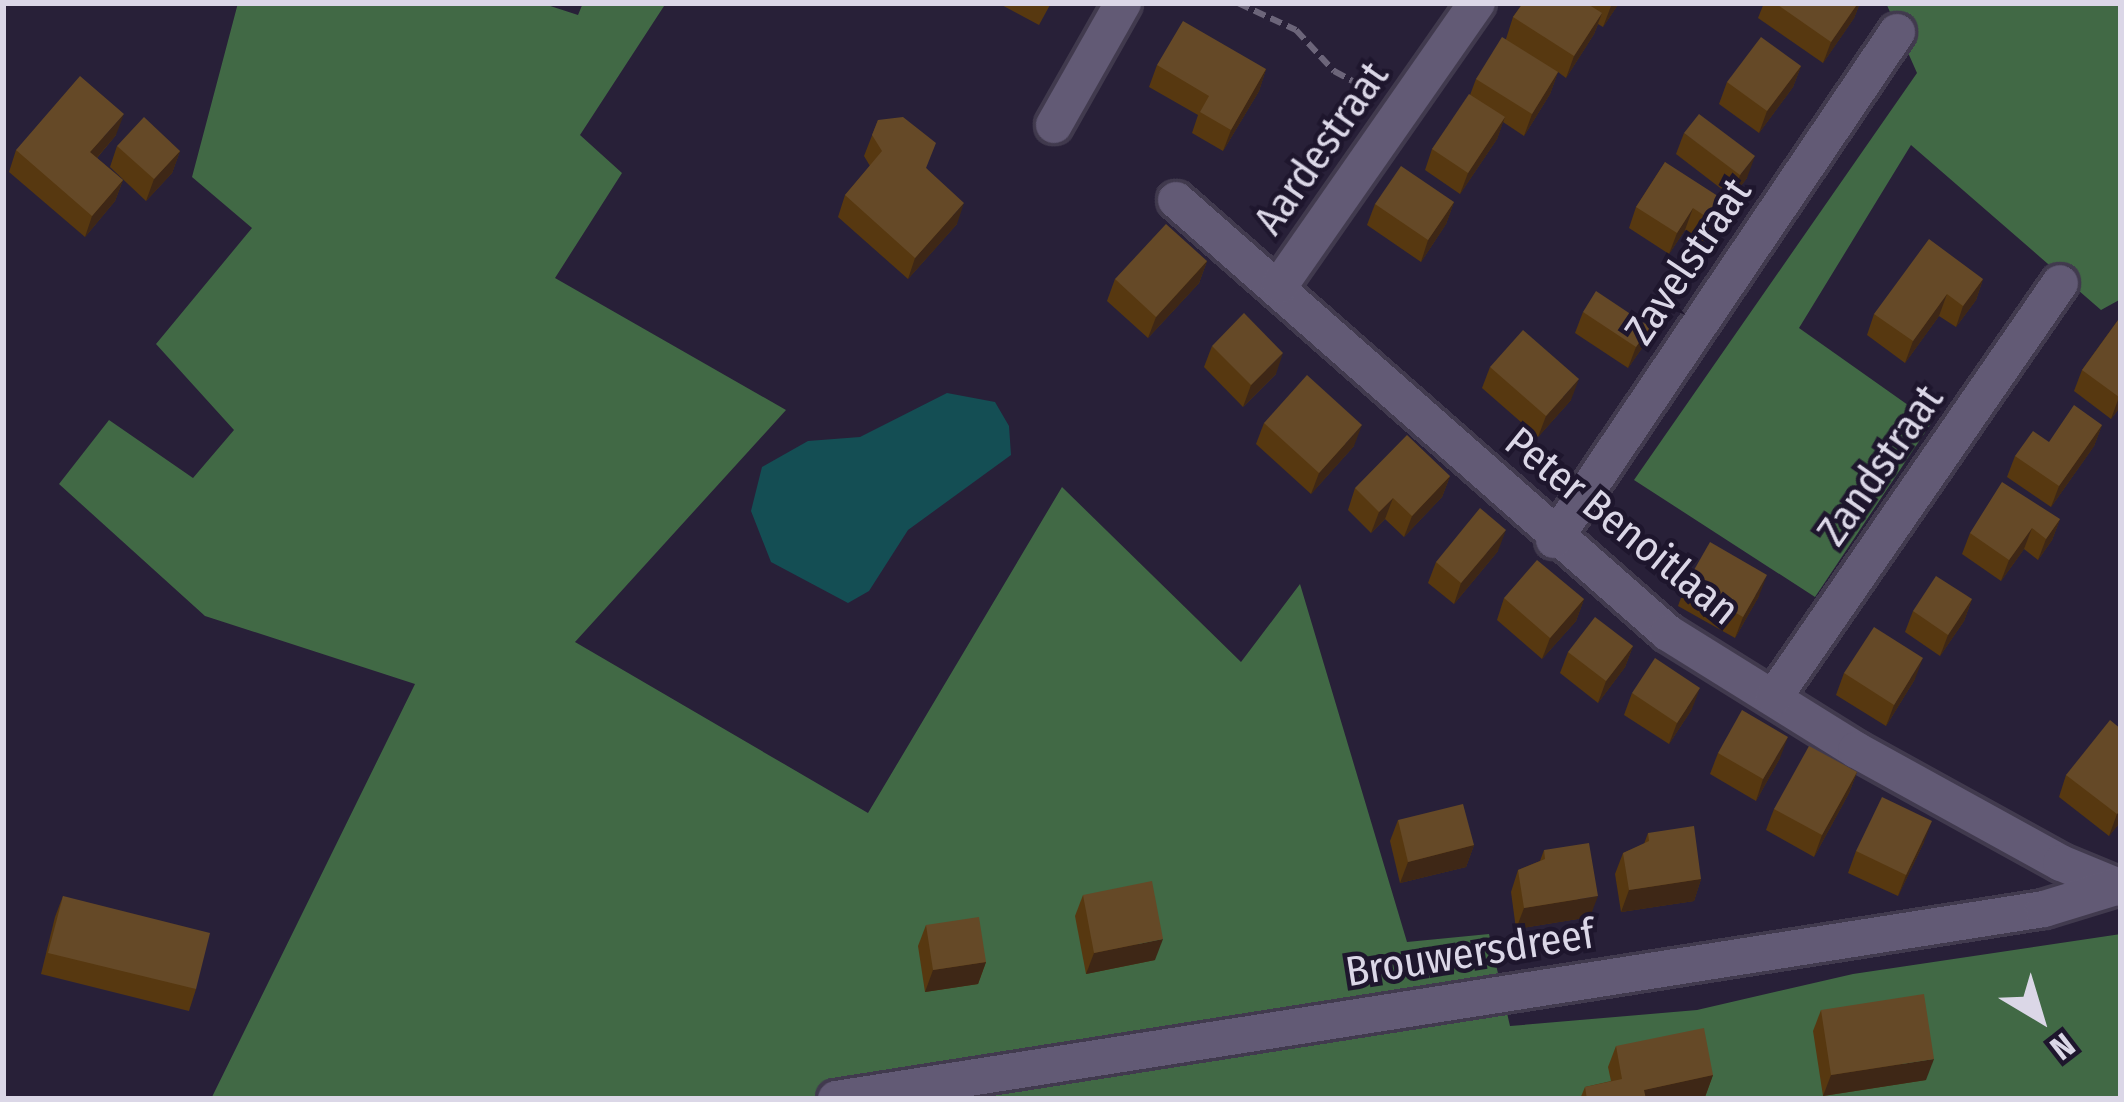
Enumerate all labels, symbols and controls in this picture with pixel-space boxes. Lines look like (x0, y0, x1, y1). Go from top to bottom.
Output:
street label: Aardestraat (1243, 52, 1399, 244)
street label: Zavelstraat (1614, 168, 1762, 354)
street label: Zandstraat (1807, 375, 1953, 555)
street label: Peter Benoitlaan (1495, 417, 1749, 635)
street label: Brouwersdreef (1342, 908, 1598, 998)
north arrow (1980, 958, 2100, 1078)
text: N (2042, 1025, 2082, 1068)

